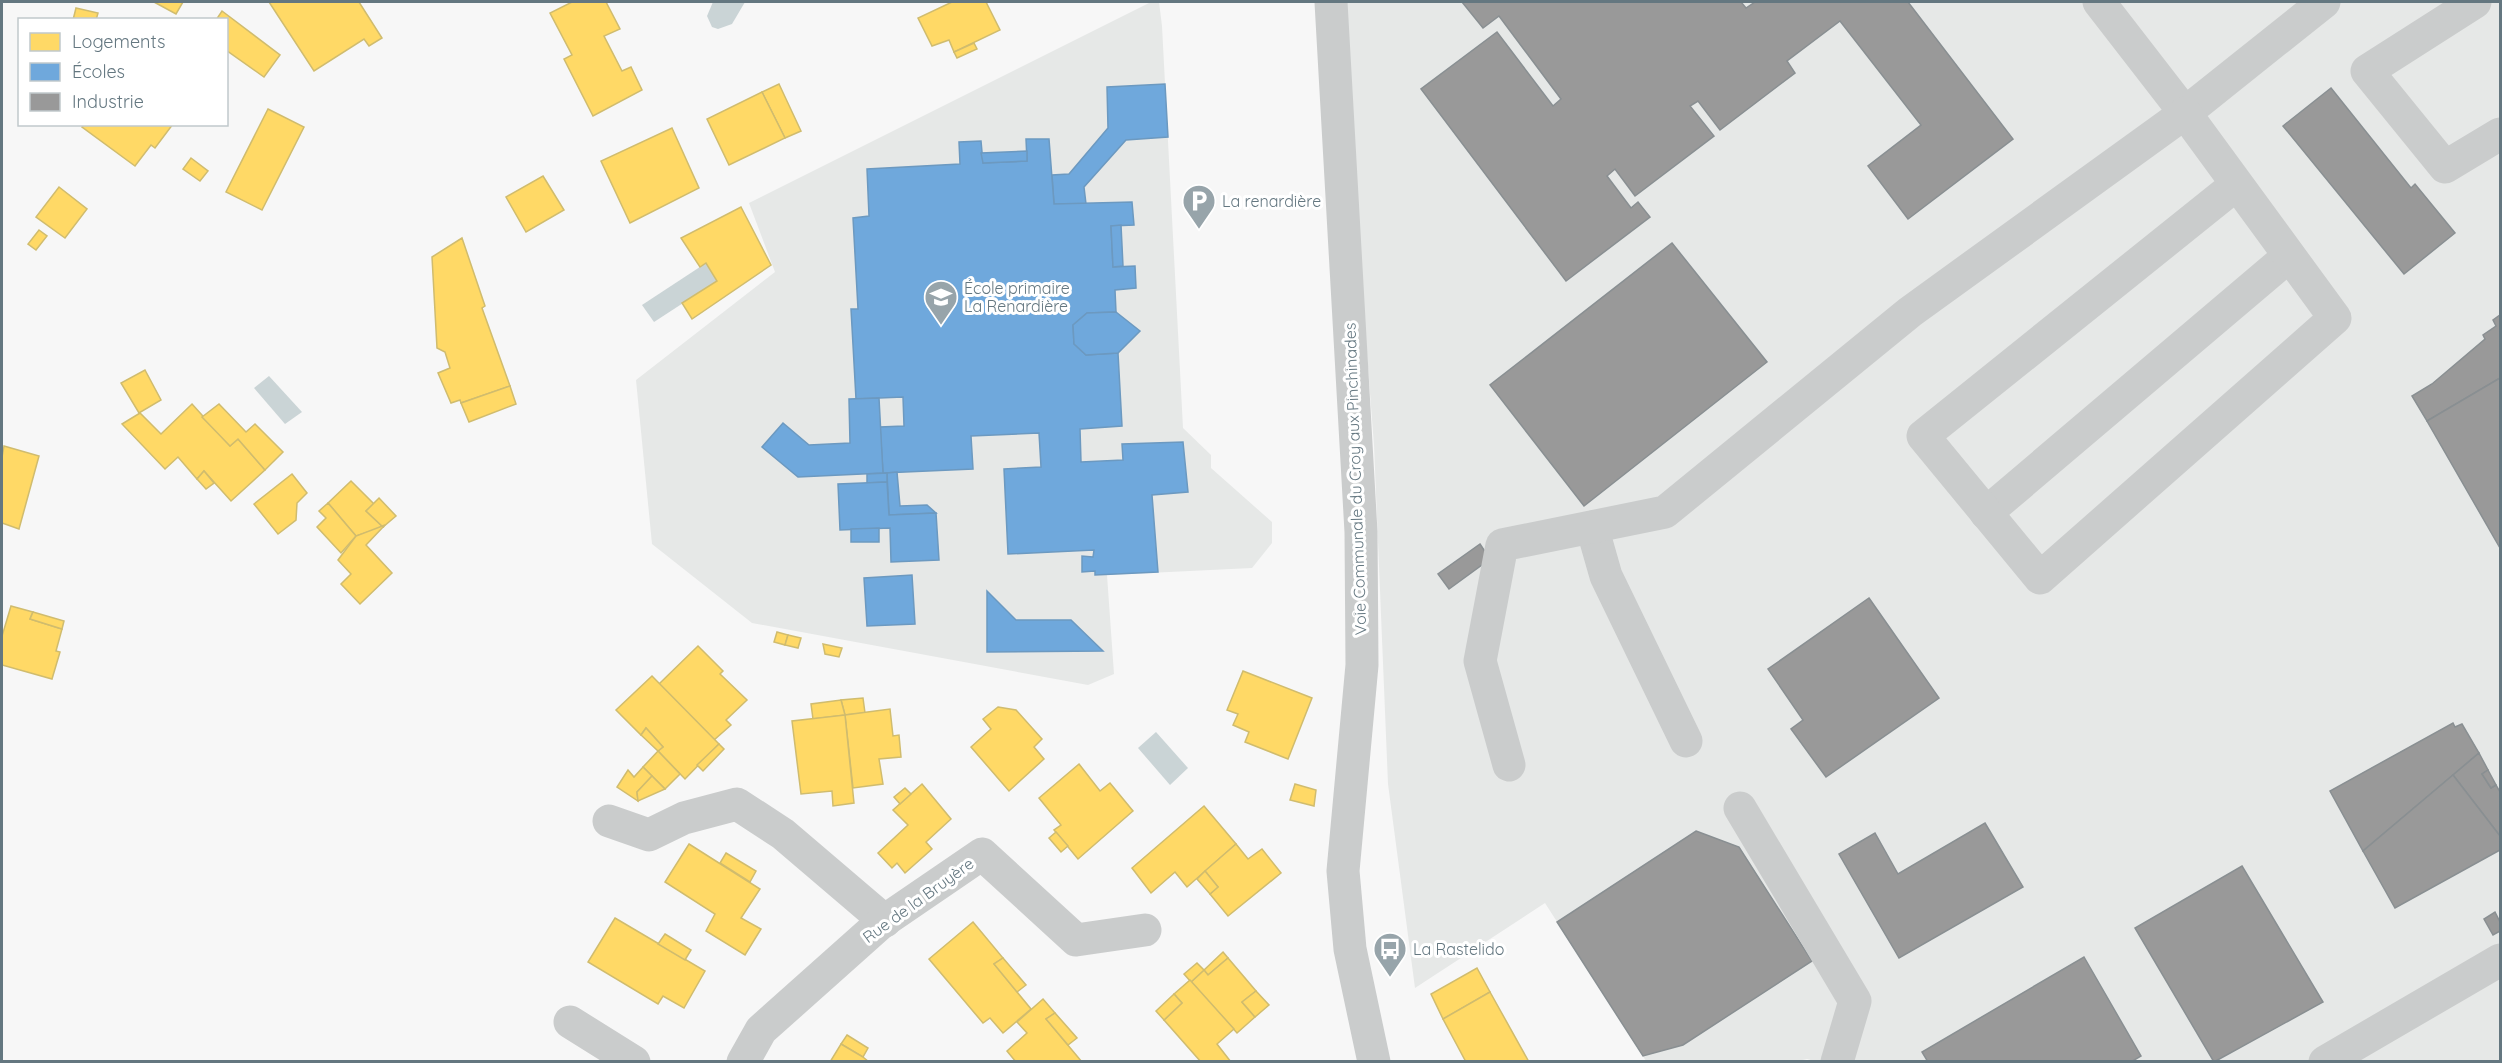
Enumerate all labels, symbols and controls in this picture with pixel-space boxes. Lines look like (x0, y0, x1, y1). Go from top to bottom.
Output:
legend (18, 18, 228, 126)
text: Logements (72, 30, 165, 53)
text: Écoles (72, 60, 125, 83)
text: Industrie (72, 90, 144, 113)
parking icon: La renardière (1181, 183, 1217, 230)
place label: La renardière (1222, 191, 1321, 211)
place label: École primaire La Renardière (964, 278, 1070, 316)
school or university icon: École primaire La Renardière (923, 279, 959, 326)
street label: Voie Communale du Croy aux Pinchinades (1340, 322, 1370, 636)
street label: Rue de la Bruyère (859, 853, 977, 947)
bus stop icon: La Rastelido (1372, 931, 1408, 978)
place label: La Rastelido (1413, 939, 1504, 959)

